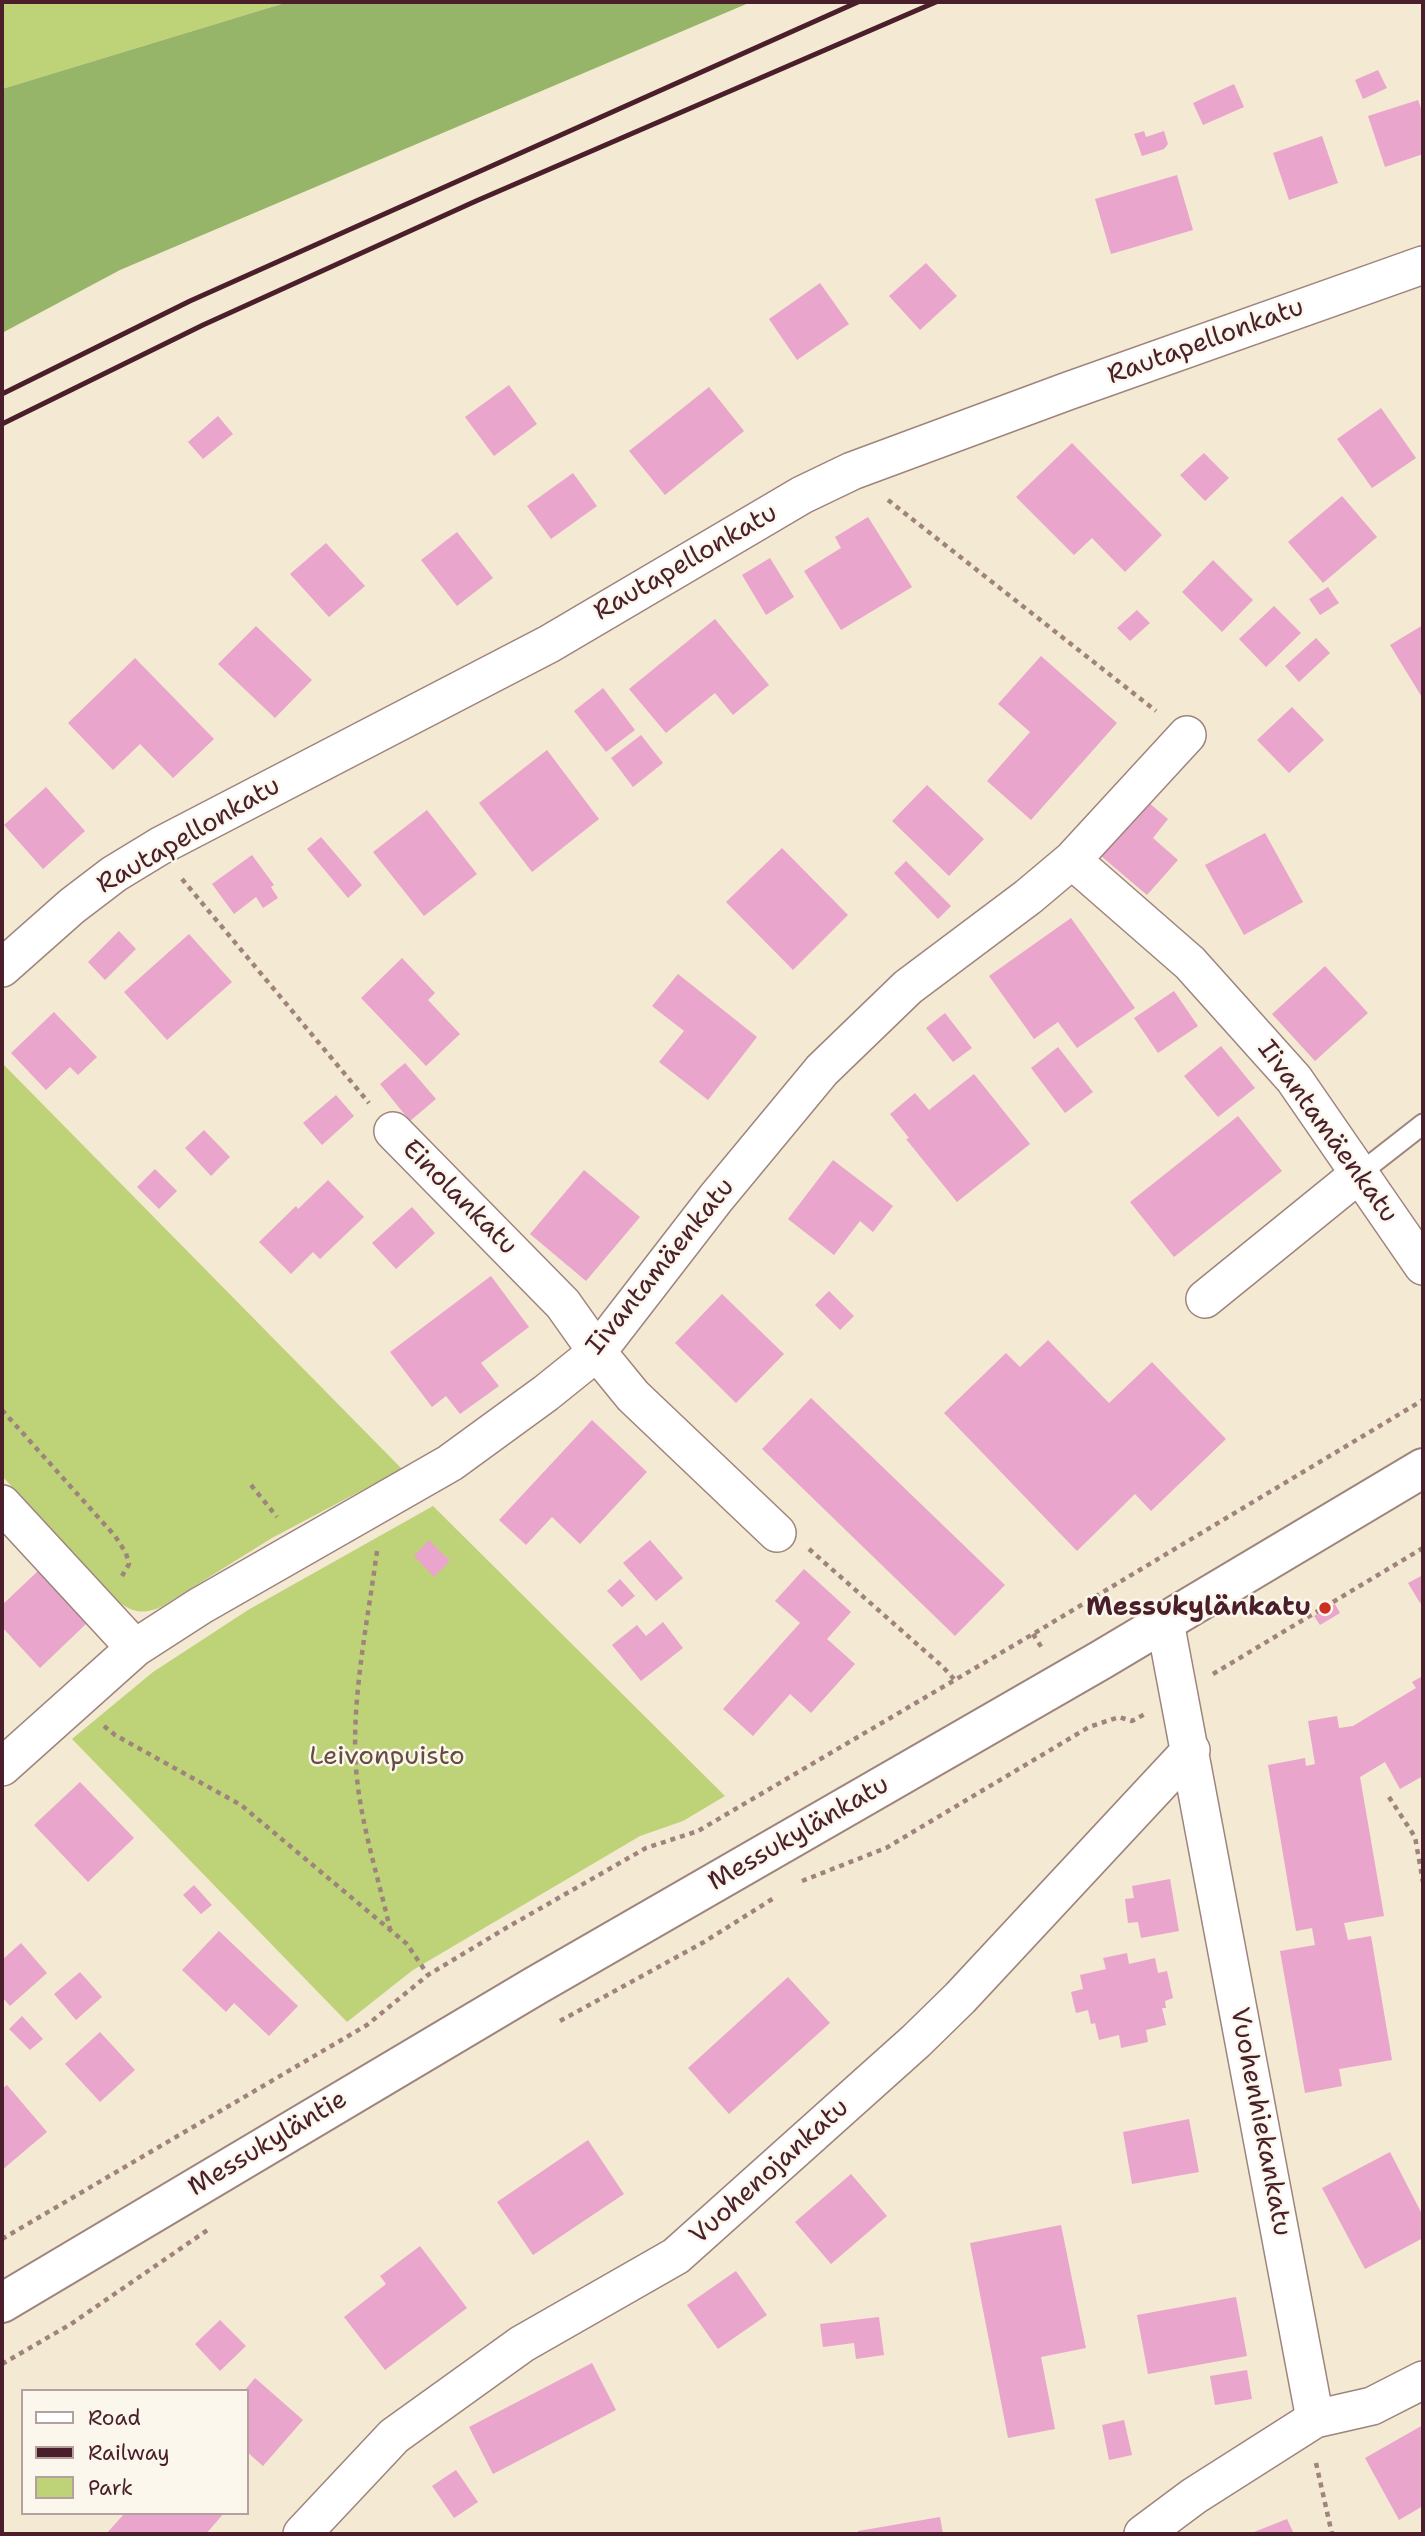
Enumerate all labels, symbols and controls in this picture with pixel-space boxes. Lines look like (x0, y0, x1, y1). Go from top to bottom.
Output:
street label: Rautapellonkatu (1104, 292, 1308, 392)
street label: Rautapellonkatu (589, 498, 783, 628)
street label: Rautapellonkatu (92, 771, 286, 901)
street label: Iivantamäenkatu (1250, 1035, 1404, 1229)
street label: Einolankatu (395, 1134, 523, 1262)
street label: Iivantamäenkatu (580, 1172, 742, 1362)
place label: Messukylänkatu (1086, 1592, 1311, 1624)
marker: Messukylänkatu (1317, 1600, 1333, 1616)
park label: Leivonpuisto (309, 1741, 465, 1773)
street label: Messukylänkatu (703, 1770, 895, 1898)
street label: Vuohenhiekankatu (1223, 2005, 1297, 2239)
street label: Messukyläntie (183, 2084, 353, 2204)
street label: Vuohenojankatu (684, 2092, 856, 2252)
legend (21, 2389, 248, 2515)
text: Road (88, 2404, 141, 2432)
text: Railway (88, 2439, 170, 2467)
text: Park (88, 2474, 133, 2502)

